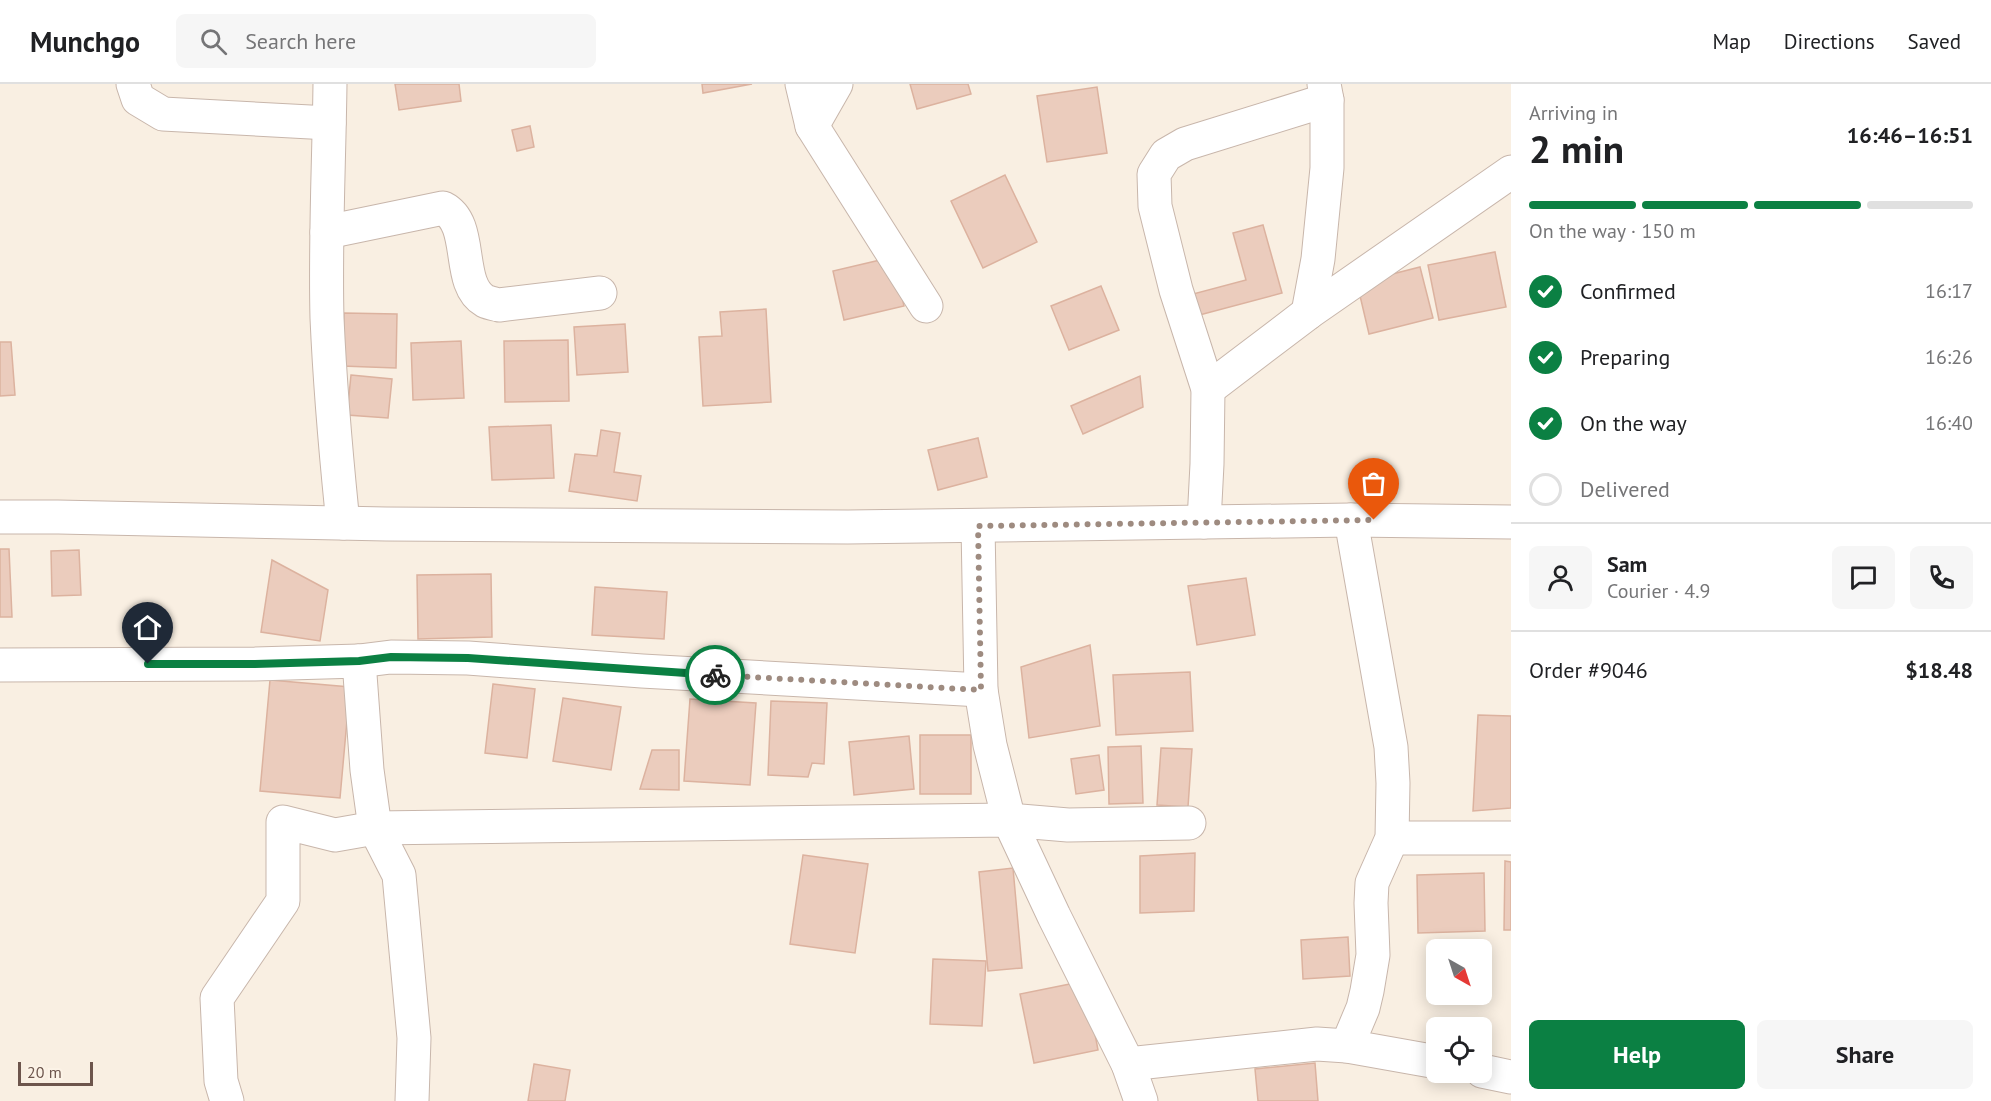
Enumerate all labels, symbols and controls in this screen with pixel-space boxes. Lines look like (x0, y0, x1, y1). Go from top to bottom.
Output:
search box (176, 14, 596, 68)
text: Munchgo (30, 23, 140, 60)
icon: search (197, 25, 230, 58)
text: Search here (245, 27, 356, 55)
text: Map (1712, 28, 1751, 55)
text: Directions (1784, 28, 1875, 55)
text: Saved (1908, 28, 1961, 55)
text: Arriving in (1529, 100, 1618, 126)
text: 16:46–16:51 (1847, 121, 1973, 149)
text: 2 min (1529, 123, 1624, 174)
text: On the way · 150 m (1529, 218, 1696, 244)
icon: check (1529, 275, 1562, 308)
text: Confirmed (1580, 277, 1676, 305)
text: 16:17 (1925, 278, 1973, 304)
icon: check (1529, 341, 1562, 374)
text: Preparing (1580, 343, 1670, 371)
text: 16:26 (1925, 344, 1973, 370)
icon: check (1529, 407, 1562, 440)
text: On the way (1580, 409, 1687, 437)
text: 16:40 (1925, 410, 1973, 436)
pin (1348, 458, 1399, 520)
icon: bag (1357, 467, 1390, 500)
text: Delivered (1580, 475, 1670, 503)
button: person (1529, 546, 1592, 609)
button: chat (1832, 546, 1895, 609)
button: phone (1910, 546, 1973, 609)
text: Sam (1607, 550, 1647, 578)
text: Courier · 4.9 (1607, 578, 1710, 604)
pin (122, 602, 173, 664)
icon: home (131, 611, 164, 644)
courier (685, 645, 745, 705)
text: Order #9046 (1529, 656, 1648, 684)
text: $18.48 (1905, 656, 1973, 684)
icon: bike (699, 659, 732, 692)
north arrow (1426, 939, 1492, 1005)
map controls (1426, 939, 1492, 1083)
button: locate (1426, 1017, 1492, 1083)
button: Help (1529, 1020, 1745, 1089)
button: Share (1757, 1020, 1973, 1089)
scale bar (18, 1059, 93, 1086)
text: 20 m (27, 1062, 62, 1082)

